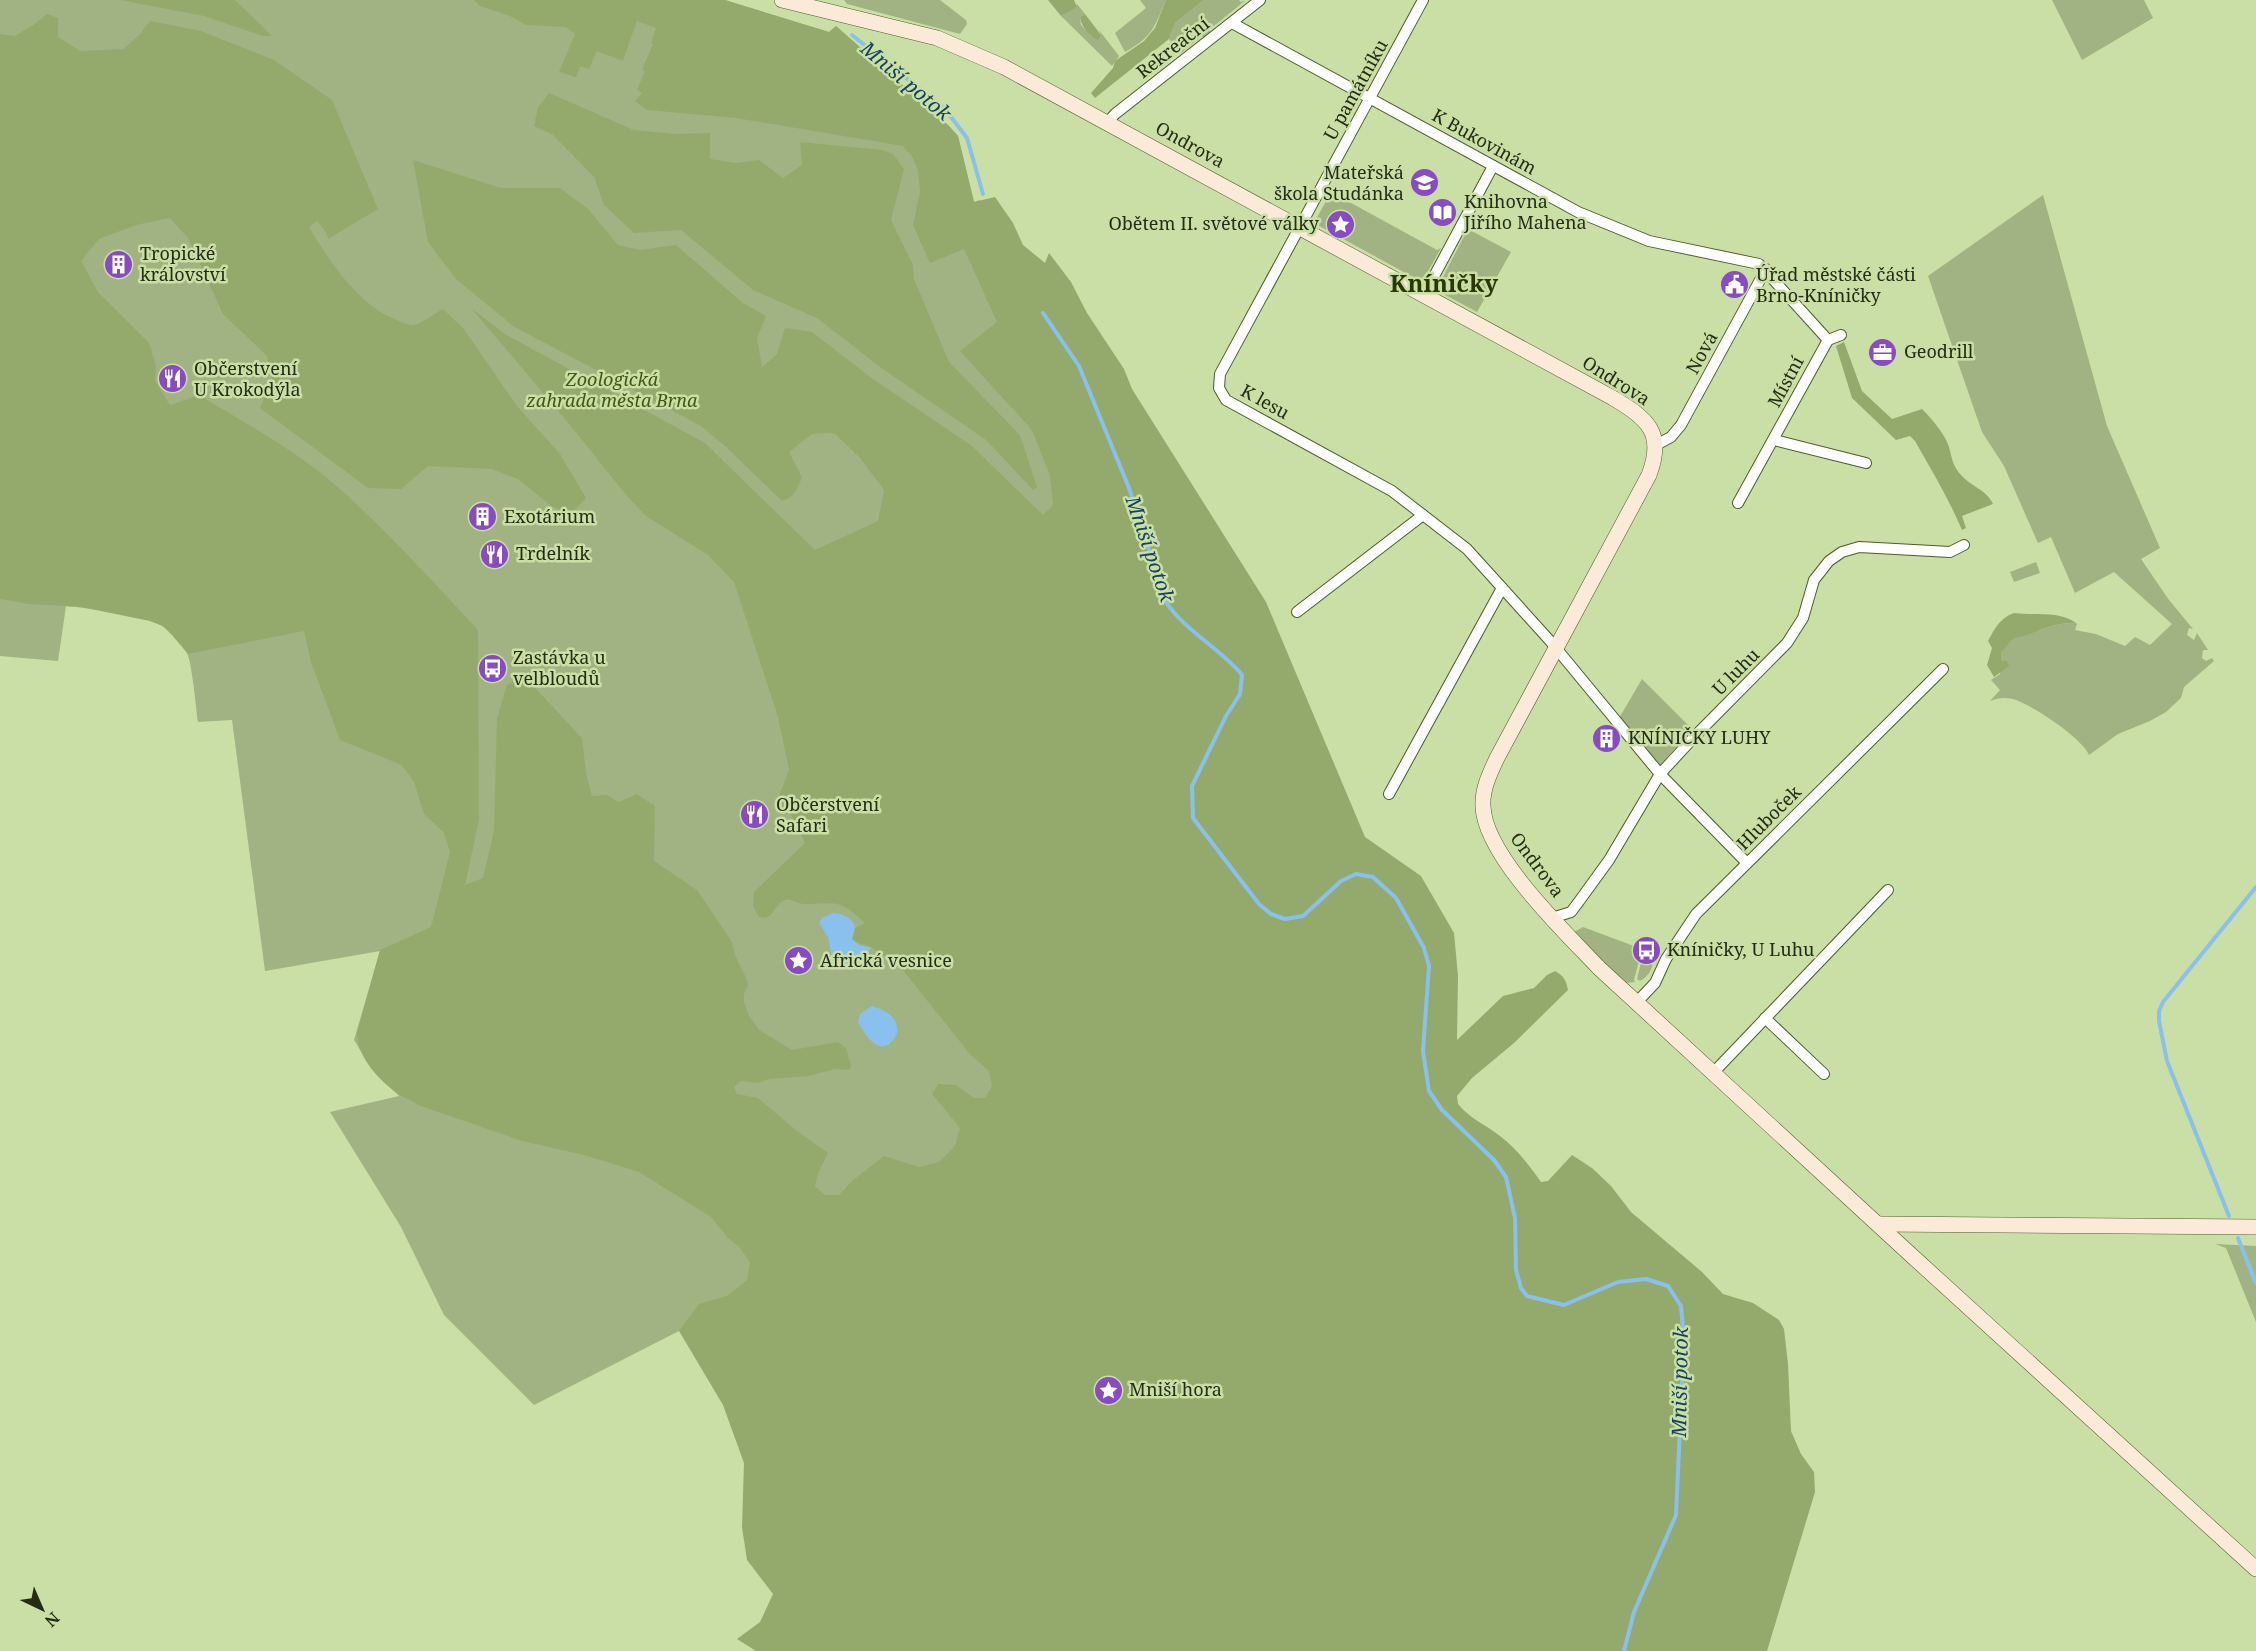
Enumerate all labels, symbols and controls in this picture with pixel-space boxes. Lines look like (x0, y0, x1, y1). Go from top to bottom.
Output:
street label: Rekreační (1131, 11, 1214, 83)
water label: Mniší potok (855, 34, 958, 127)
street label: U památníku (1318, 34, 1393, 144)
street label: K Bukovinám (1428, 103, 1541, 180)
street label: Ondrova (1152, 115, 1229, 173)
place label: Mateřská škola Studánka (1274, 160, 1404, 205)
school or university icon: Mateřská škola Studánka (1409, 167, 1441, 199)
place label: Knihovna Jiřího Mahena (1463, 189, 1587, 234)
library icon: Knihovna Jiřího Mahena (1427, 196, 1459, 228)
place icon: Obětem II. světové války (1324, 208, 1356, 240)
place label: Obětem II. světové války (1108, 211, 1320, 235)
place label: Tropické království (140, 241, 226, 286)
building icon: Tropické království (103, 248, 135, 280)
place label: Úřad městské části Brno-Kníničky (1756, 262, 1916, 307)
district label: Kníničky (1390, 266, 1498, 299)
public building icon: Úřad městské části Brno-Kníničky (1719, 269, 1751, 301)
street label: Nová (1680, 327, 1722, 378)
office icon: Geodrill (1867, 336, 1899, 368)
place label: Geodrill (1904, 339, 1974, 363)
street label: Ondrova (1578, 350, 1655, 410)
street label: Místní (1762, 352, 1809, 411)
place label: Občerstvení U Krokodýla (194, 356, 301, 401)
restaurant icon: Občerstvení U Krokodýla (157, 363, 189, 395)
park label: Zoologická zahrada města Brna (526, 367, 698, 412)
street label: K lesu (1237, 378, 1295, 425)
water label: Mniší potok (1119, 491, 1181, 606)
building icon: Exotárium (467, 501, 499, 533)
place label: Exotárium (504, 504, 595, 528)
restaurant icon: Trdelník (479, 538, 511, 570)
place label: Trdelník (516, 541, 590, 565)
street label: U luhu (1706, 642, 1764, 700)
place label: Zastávka u velbloudů (513, 645, 606, 690)
bus stop icon: Zastávka u velbloudů (476, 652, 508, 684)
building icon: KNÍNIČKY LUHY (1591, 722, 1623, 754)
place label: KNÍNIČKY LUHY (1628, 725, 1771, 749)
street label: Hluboček (1731, 780, 1806, 855)
place label: Občerstvení Safari (776, 792, 879, 837)
restaurant icon: Občerstvení Safari (739, 799, 771, 831)
street label: Ondrova (1506, 827, 1570, 902)
bus stop icon: Kníničky, U Luhu (1630, 934, 1662, 966)
place label: Kníničky, U Luhu (1667, 937, 1815, 961)
place icon: Africká vesnice (783, 945, 815, 977)
place label: Africká vesnice (820, 948, 952, 972)
water label: Mniší potok (1665, 1326, 1694, 1439)
place icon: Mniší hora (1092, 1374, 1124, 1406)
place label: Mniší hora (1129, 1377, 1222, 1401)
north arrow (12, 1579, 72, 1639)
text: N (40, 1607, 65, 1632)

